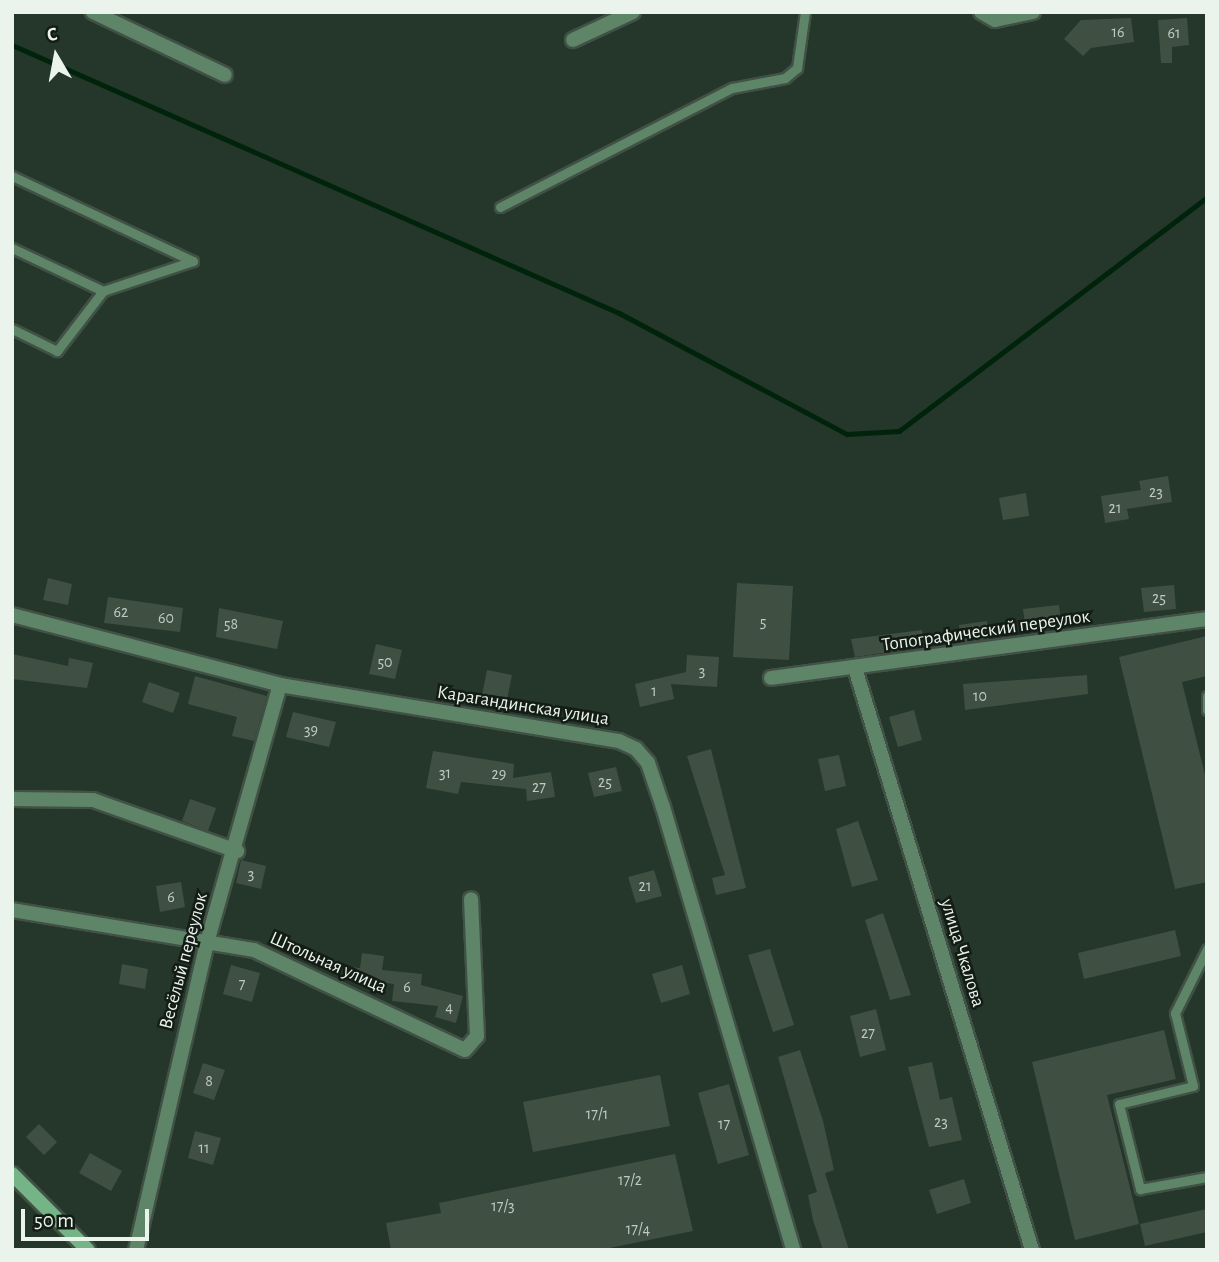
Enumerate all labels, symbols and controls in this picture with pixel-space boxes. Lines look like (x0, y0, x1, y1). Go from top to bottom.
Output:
north arrow (21, 21, 91, 91)
house number: 16 (1111, 22, 1125, 42)
house number: 61 (1167, 23, 1181, 43)
text: С (45, 25, 59, 45)
house number: 23 (1149, 482, 1163, 502)
house number: 21 (1109, 498, 1121, 518)
house number: 25 (1152, 588, 1166, 608)
house number: 62 (114, 602, 128, 622)
street label: Топографический переулок (880, 605, 1092, 657)
house number: 60 (158, 608, 174, 628)
house number: 5 (760, 612, 766, 632)
house number: 58 (224, 614, 238, 634)
house number: 50 (377, 652, 393, 672)
house number: 3 (699, 661, 705, 681)
street label: Карагандинская улица (435, 681, 611, 731)
house number: 1 (651, 681, 657, 701)
house number: 10 (973, 686, 987, 706)
house number: 39 (304, 720, 318, 740)
house number: 31 (439, 763, 451, 783)
house number: 29 (492, 764, 506, 784)
house number: 25 (598, 772, 612, 792)
house number: 27 (532, 777, 546, 797)
house number: 3 (248, 864, 254, 884)
house number: 21 (639, 876, 651, 896)
house number: 6 (167, 887, 175, 907)
street label: Весёлый переулок (155, 890, 213, 1032)
street label: улица Чкалова (935, 896, 989, 1010)
street label: Штольная улица (266, 927, 390, 999)
house number: 7 (239, 974, 245, 994)
house number: 6 (403, 977, 411, 997)
house number: 4 (445, 997, 453, 1017)
house number: 27 (861, 1023, 875, 1043)
house number: 8 (205, 1071, 213, 1091)
house number: 17/1 (586, 1104, 608, 1124)
house number: 23 (934, 1112, 948, 1132)
house number: 17 (718, 1114, 730, 1134)
house number: 11 (198, 1138, 210, 1158)
house number: 17/2 (618, 1170, 642, 1190)
scale bar (24, 1196, 152, 1240)
house number: 17/3 (491, 1196, 515, 1216)
text: 50 m (34, 1210, 74, 1231)
house number: 17/4 (626, 1219, 650, 1239)

